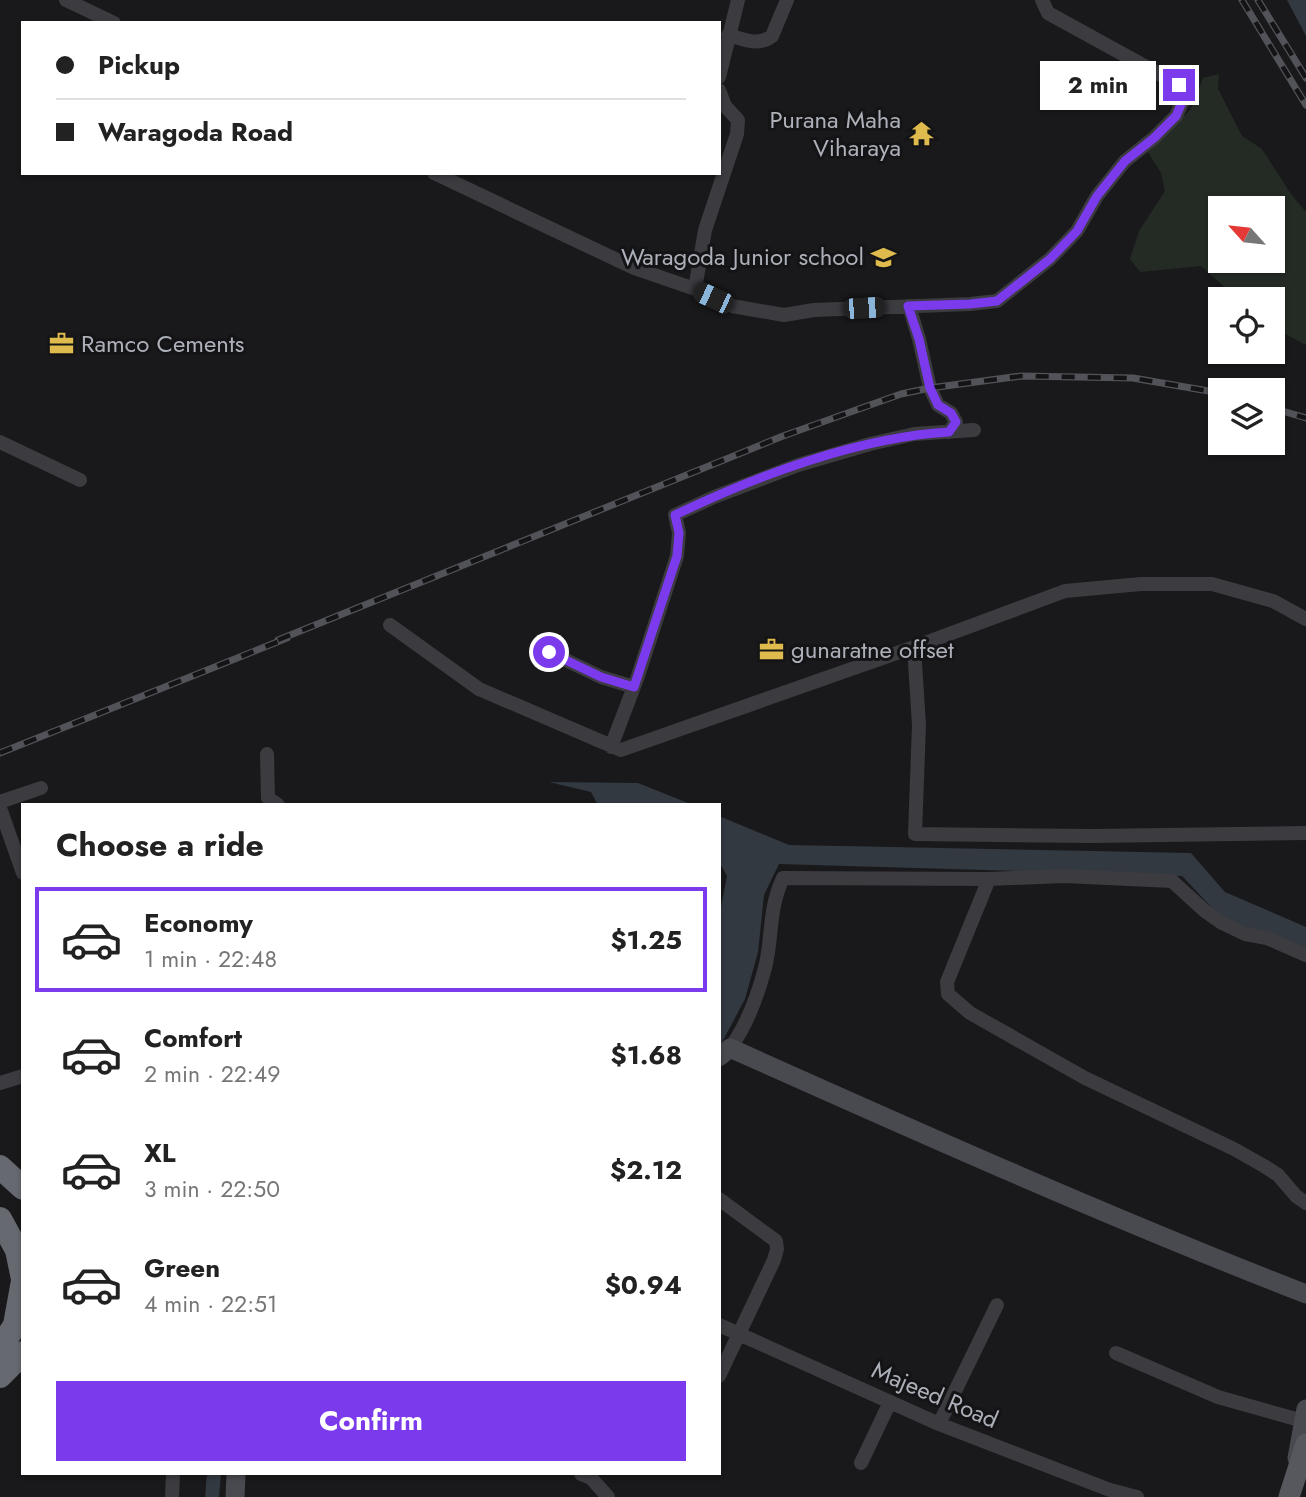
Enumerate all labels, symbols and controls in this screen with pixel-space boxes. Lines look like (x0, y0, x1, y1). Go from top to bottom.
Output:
text: Pickup (98, 46, 180, 84)
callout: 2 min (1039, 60, 1154, 110)
text: 2 min (1068, 68, 1128, 102)
route end (1163, 69, 1195, 101)
place label: Purana Maha Viharaya (769, 102, 901, 165)
text: Waragoda Road (98, 113, 293, 151)
temple icon: Purana Maha Viharaya (907, 120, 935, 148)
north arrow (1208, 196, 1284, 273)
map controls (1208, 196, 1285, 455)
place label: Waragoda Junior school (621, 239, 864, 274)
school or university icon: Waragoda Junior school (870, 243, 898, 271)
car (690, 280, 737, 316)
button: locate (1208, 287, 1285, 364)
car (843, 296, 886, 320)
place label: Ramco Cements (81, 326, 244, 361)
office icon: Ramco Cements (47, 330, 75, 358)
button: layers (1208, 378, 1285, 455)
place label: gunaratne offset (791, 632, 954, 667)
route start (533, 636, 565, 668)
office icon: gunaratne offset (757, 636, 785, 664)
text: Choose a ride (56, 822, 264, 868)
text: Economy (144, 904, 253, 942)
icon: car (60, 908, 123, 971)
text: $1.25 (610, 921, 682, 959)
text: 1 min · 22:48 (144, 942, 277, 976)
text: Comfort (144, 1019, 242, 1057)
icon: car (60, 1023, 123, 1086)
text: $1.68 (611, 1036, 682, 1074)
text: 2 min · 22:49 (144, 1057, 280, 1091)
text: XL (144, 1134, 176, 1172)
icon: car (60, 1138, 123, 1201)
text: $2.12 (610, 1151, 682, 1189)
text: 3 min · 22:50 (144, 1172, 280, 1206)
text: Green (144, 1249, 220, 1287)
icon: car (60, 1253, 123, 1316)
text: $0.94 (605, 1266, 682, 1304)
text: 4 min · 22:51 (144, 1287, 277, 1321)
street label: Majeed Road (867, 1352, 1004, 1437)
button: Confirm (56, 1381, 686, 1461)

